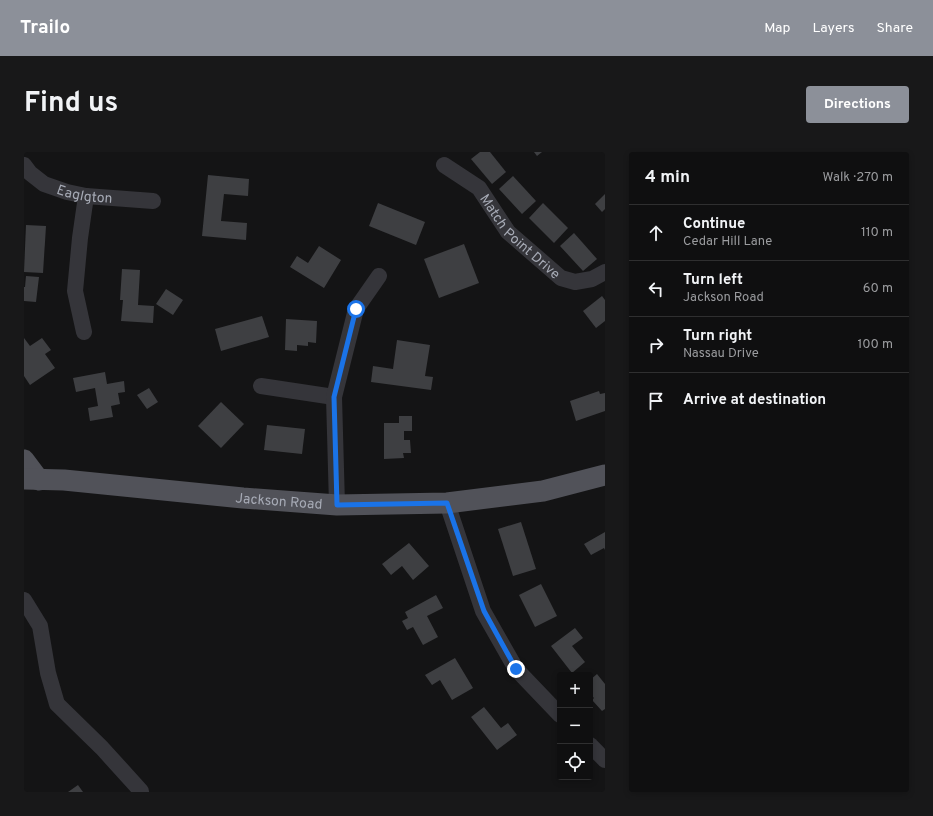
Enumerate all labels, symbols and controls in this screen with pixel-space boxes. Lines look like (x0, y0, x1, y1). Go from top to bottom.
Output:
text: Trailo (20, 16, 70, 40)
text: Map (764, 20, 790, 37)
text: Layers (812, 20, 854, 37)
text: Share (876, 20, 913, 37)
text: Find us (24, 86, 118, 122)
button: Directions (806, 86, 909, 123)
text: 4 min (645, 167, 690, 189)
text: Walk · 270 m (823, 170, 893, 186)
street label: Eaglgton (54, 182, 113, 208)
street label: Match Point Drive (475, 191, 563, 283)
text: Continue (683, 215, 745, 234)
icon: ahead (645, 222, 667, 244)
text: 110 m (861, 225, 893, 241)
text: Cedar Hill Lane (683, 234, 772, 250)
text: Turn left (683, 271, 743, 290)
icon: left (645, 278, 667, 300)
text: 60 m (863, 281, 893, 297)
text: Jackson Road (683, 290, 764, 306)
route start (347, 300, 365, 318)
text: Turn right (683, 327, 752, 346)
icon: right (645, 334, 667, 356)
text: 100 m (857, 337, 893, 353)
text: Nassau Drive (683, 346, 759, 362)
icon: arrive (645, 390, 667, 412)
text: Arrive at destination (683, 391, 826, 410)
street label: Jackson Road (235, 490, 323, 514)
route end (507, 660, 525, 678)
map controls (557, 672, 593, 780)
button: + (557, 672, 593, 708)
button: − (557, 708, 593, 744)
button: locate (557, 744, 593, 780)

